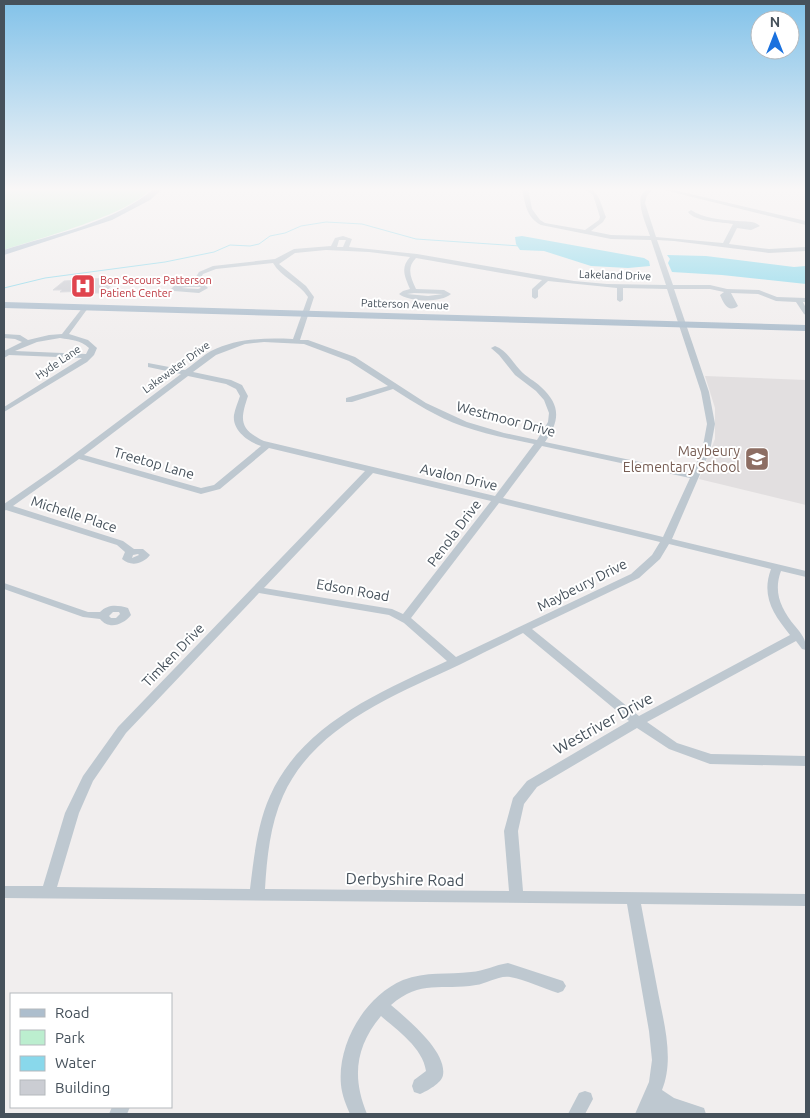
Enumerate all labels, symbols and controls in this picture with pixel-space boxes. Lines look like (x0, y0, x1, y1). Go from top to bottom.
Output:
north arrow (750, 10, 800, 60)
text: N (770, 14, 780, 30)
street label: Lakeland Drive (579, 268, 651, 282)
hospital icon: Bon Secours Patterson Patient Center (70, 273, 96, 299)
place label: Bon Secours Patterson Patient Center (100, 274, 212, 299)
street label: Patterson Avenue (361, 296, 449, 312)
street label: Lakewater Drive (140, 339, 212, 395)
street label: Hyde Lane (33, 343, 83, 381)
street label: Westmoor Drive (455, 398, 557, 440)
place label: Maybeury Elementary School (623, 443, 740, 475)
street label: Treetop Lane (112, 444, 196, 482)
school or university icon: Maybeury Elementary School (744, 446, 770, 472)
street label: Avalon Drive (419, 460, 499, 494)
street label: Michelle Place (29, 493, 119, 535)
street label: Penola Drive (424, 497, 484, 569)
street label: Maybeury Drive (534, 555, 630, 615)
street label: Edson Road (315, 576, 391, 604)
street label: Timken Drive (139, 620, 207, 690)
street label: Westriver Drive (550, 688, 656, 758)
street label: Derbyshire Road (346, 869, 464, 889)
legend (10, 993, 172, 1108)
text: Road (55, 1004, 90, 1021)
text: Park (55, 1029, 85, 1046)
text: Water (55, 1054, 96, 1071)
text: Building (55, 1079, 110, 1096)

